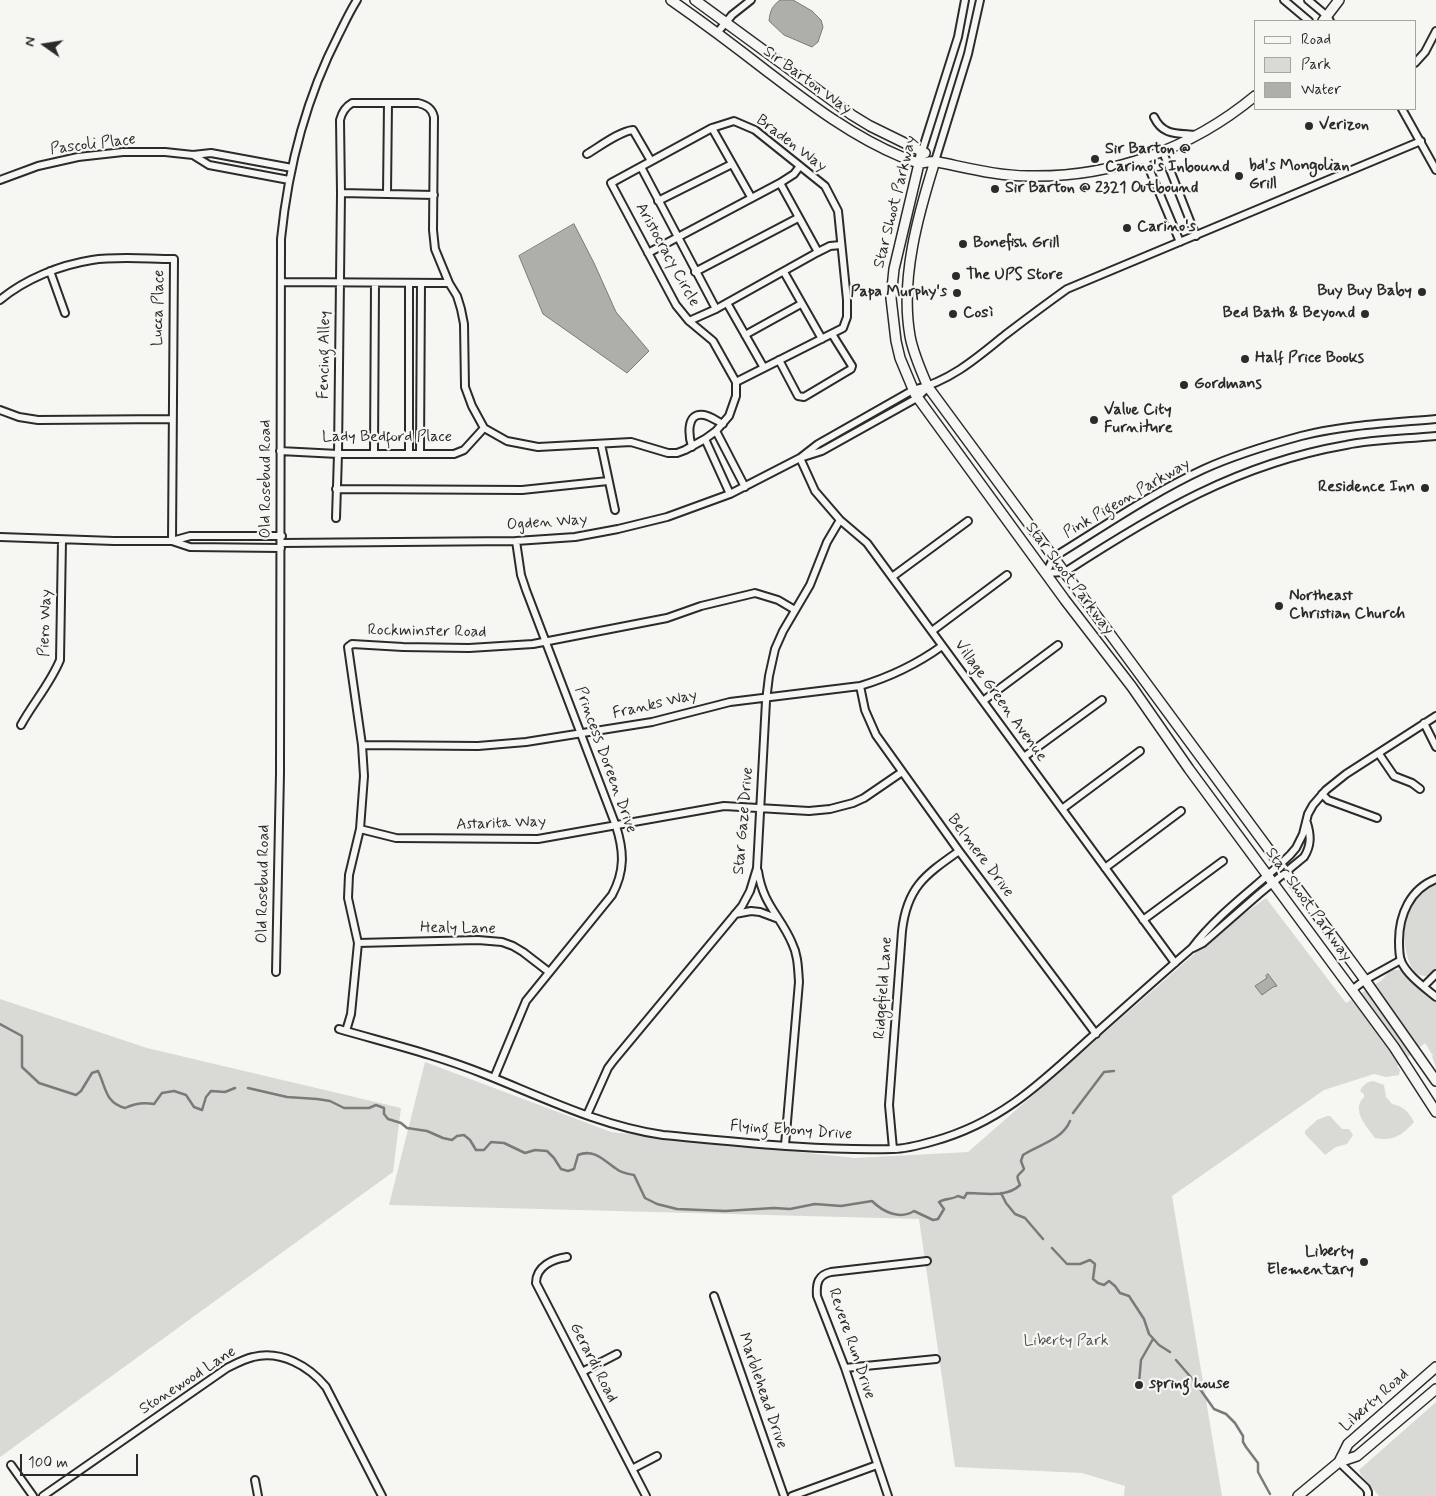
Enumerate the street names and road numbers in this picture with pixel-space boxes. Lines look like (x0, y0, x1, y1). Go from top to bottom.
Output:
street label: Sir Barton Way (759, 42, 855, 120)
street label: Braden Way (752, 111, 830, 177)
street label: Pascoli Place (49, 130, 137, 160)
street label: Star Shoot Parkway (870, 134, 922, 270)
street label: Aristocracy Circle (631, 200, 703, 310)
street label: Lucca Place (149, 270, 169, 346)
street label: Fencing Alley (315, 311, 335, 399)
street label: Old Rosebud Road (257, 420, 277, 538)
street label: Lady Bedford Place (322, 428, 452, 448)
street label: Pink Pigeon Parkway (1060, 455, 1194, 543)
street label: Ogden Way (506, 511, 588, 535)
street label: Star Shoot Parkway (1020, 519, 1118, 639)
street label: Piero Way (35, 589, 57, 657)
street label: Rockminster Road (367, 621, 487, 643)
street label: Village Green Avenue (949, 636, 1051, 766)
street label: Princess Doreen Drive (570, 684, 640, 836)
street label: Franks Way (611, 686, 699, 724)
street label: Star Gaze Drive (730, 766, 758, 876)
street label: Belmere Drive (942, 811, 1018, 901)
street label: Astarita Way (456, 813, 546, 835)
street label: Old Rosebud Road (253, 824, 275, 944)
street label: Star Shoot Parkway (1260, 844, 1356, 966)
street label: Healy Lane (420, 919, 496, 939)
street label: Ridgefield Lane (871, 936, 897, 1040)
street label: Flying Ebony Drive (729, 1117, 853, 1145)
street label: Revere Run Drive (823, 1286, 879, 1402)
street label: Gerardi Road (565, 1320, 621, 1406)
street label: Marblehead Drive (733, 1331, 791, 1451)
street label: Stonewood Lane (136, 1343, 240, 1419)
street label: Liberty Road (1337, 1365, 1413, 1437)

